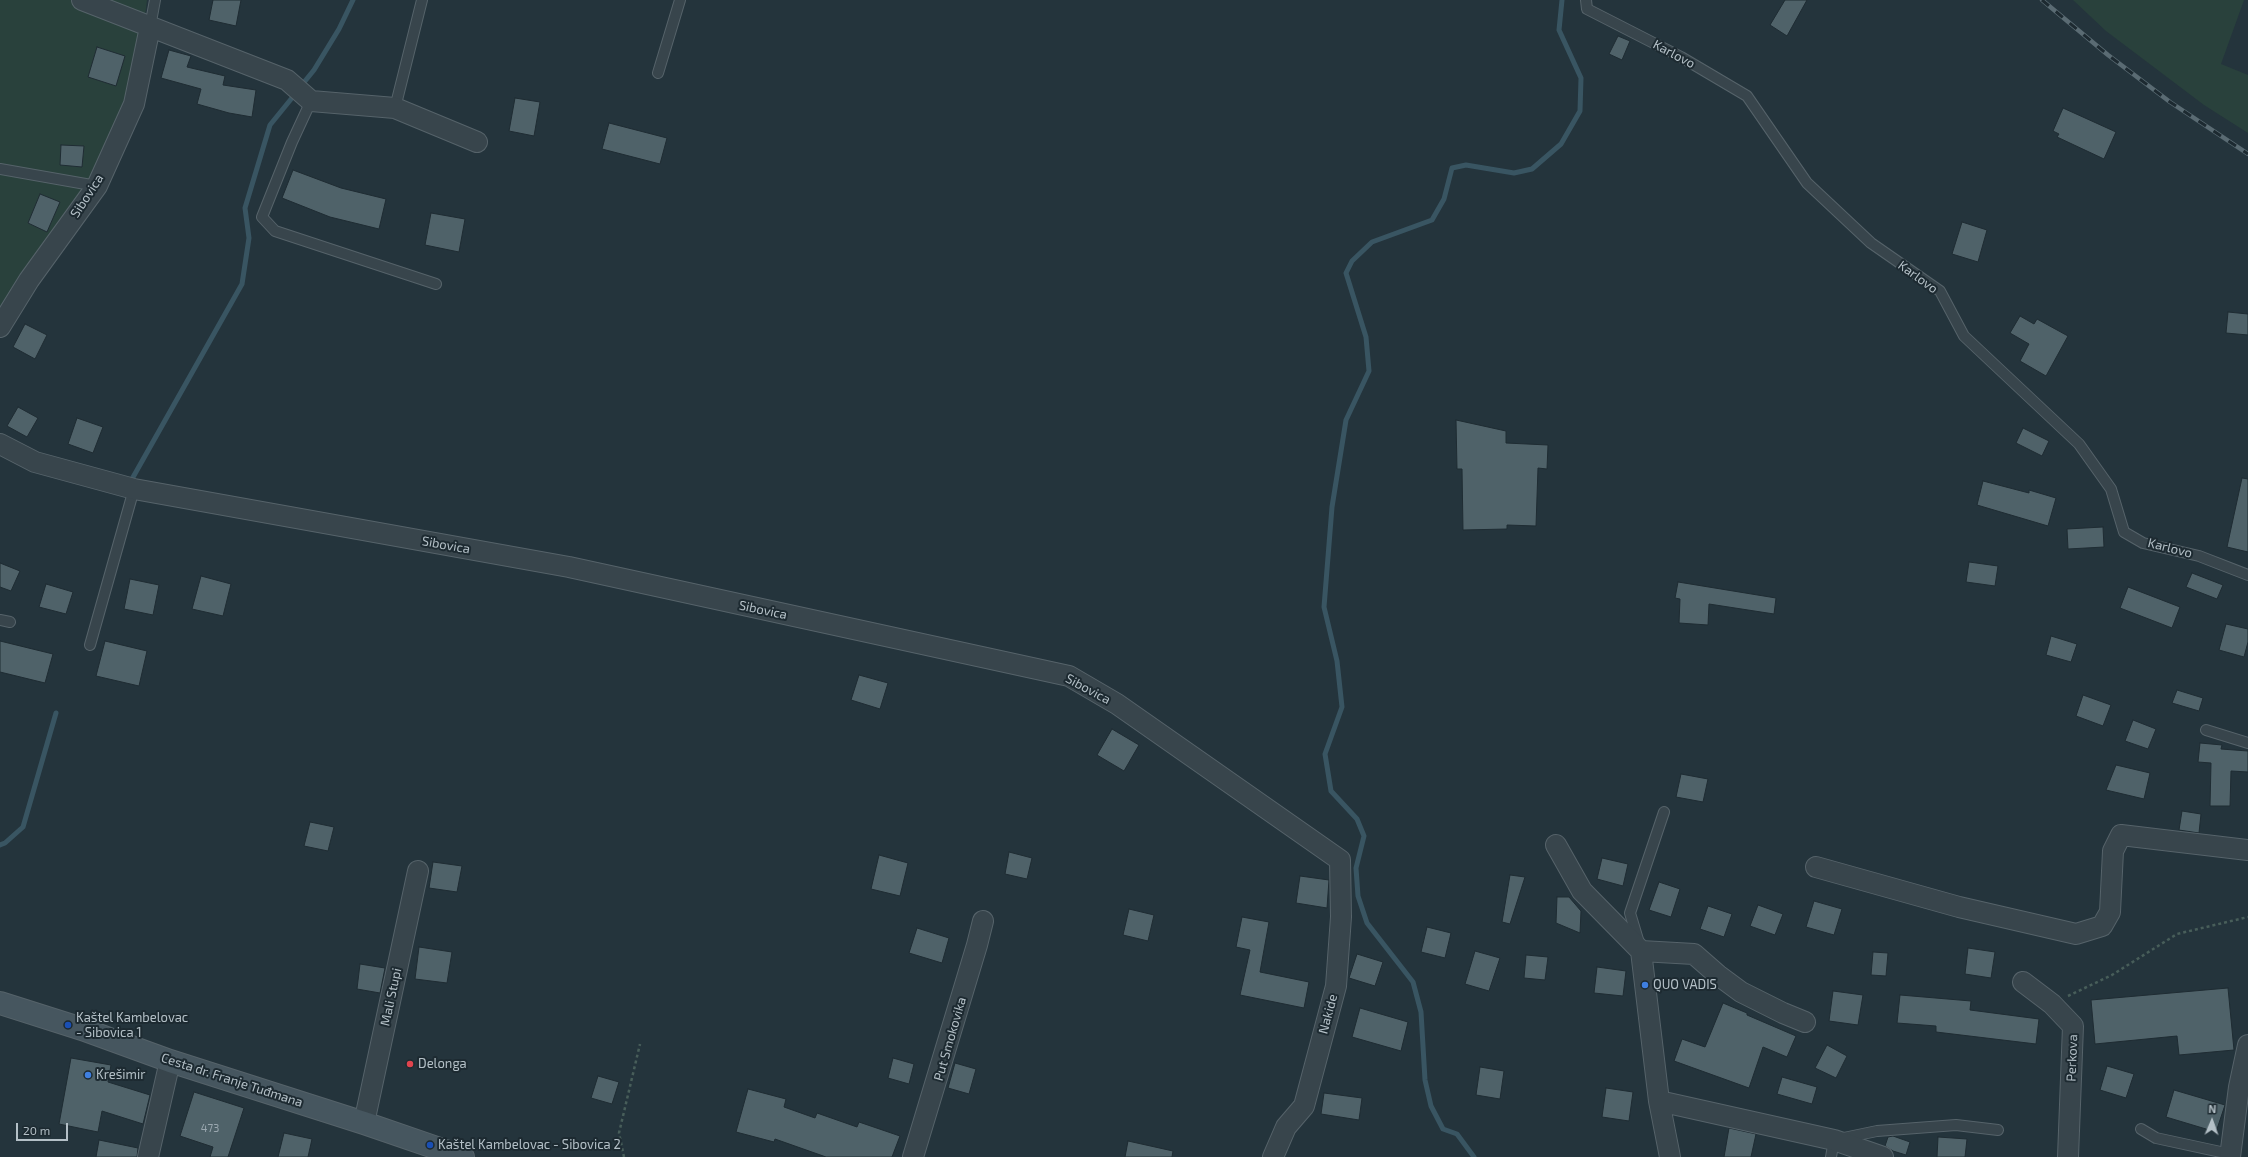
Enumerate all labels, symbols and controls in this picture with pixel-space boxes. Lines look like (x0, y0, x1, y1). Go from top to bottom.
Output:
street label: Karlovo (1650, 36, 1698, 72)
street label: Sibovica (67, 171, 107, 221)
street label: Karlovo (1895, 257, 1941, 297)
street label: Sibovica (421, 533, 471, 557)
street label: Karlovo (2146, 535, 2194, 561)
street label: Sibovica (737, 597, 789, 623)
street label: Sibovica (1063, 671, 1113, 707)
street label: Mali Stupi (377, 967, 405, 1027)
place label: QUO VADIS (1653, 977, 1717, 993)
marker: QUO VADIS (1640, 980, 1650, 990)
street label: Nakide (1315, 992, 1341, 1036)
street label: Put Smokovika (931, 995, 969, 1083)
place label: Kaštel Kambelovac - Sibovica 1 (76, 1010, 188, 1041)
marker: Kaštel Kambelovac - Sibovica 1 (63, 1020, 73, 1030)
street label: Perkova (2063, 1034, 2081, 1082)
street label: Cesta dr. Franje Tuđmana (159, 1050, 305, 1110)
place label: Delonga (418, 1056, 467, 1072)
marker: Delonga (405, 1059, 415, 1069)
place label: Krešimir (96, 1067, 145, 1083)
marker: Krešimir (83, 1070, 93, 1080)
north arrow (2192, 1101, 2232, 1141)
text: N (2208, 1102, 2217, 1115)
scale bar (18, 1115, 70, 1141)
house number: 473 (201, 1121, 219, 1135)
text: 20 m (23, 1123, 50, 1137)
place label: Kaštel Kambelovac - Sibovica 2 (438, 1137, 621, 1153)
marker: Kaštel Kambelovac - Sibovica 2 (425, 1140, 435, 1150)

